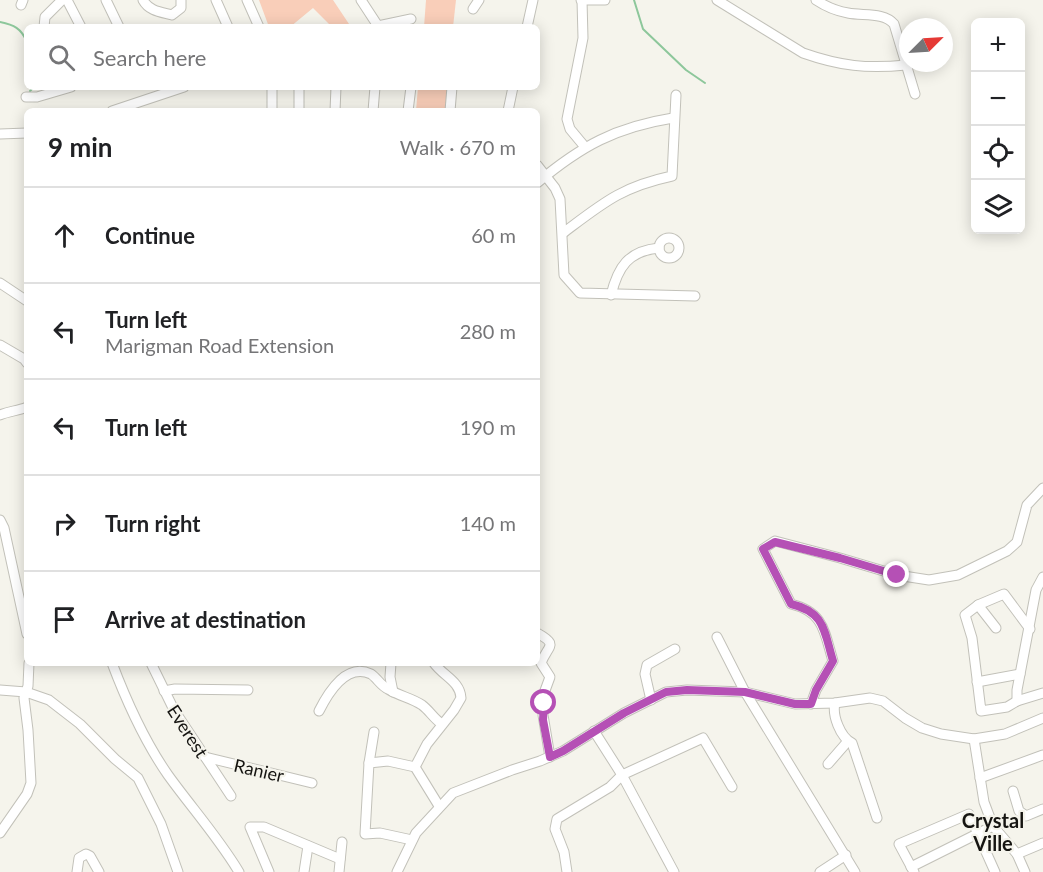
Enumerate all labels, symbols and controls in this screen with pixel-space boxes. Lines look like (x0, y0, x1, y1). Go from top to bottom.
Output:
north arrow (899, 18, 953, 72)
map controls (971, 18, 1025, 234)
button: + (971, 18, 1025, 72)
search box (24, 24, 540, 90)
icon: search (45, 41, 78, 74)
text: Search here (93, 44, 206, 71)
button: − (971, 72, 1025, 126)
button: locate (971, 126, 1025, 180)
text: 9 min (48, 131, 112, 163)
text: Walk · 670 m (400, 135, 516, 159)
button: layers (971, 180, 1025, 234)
icon: ahead (48, 219, 81, 252)
text: Continue (105, 222, 195, 249)
text: 60 m (471, 223, 516, 247)
text: Turn left (105, 306, 187, 333)
icon: left (48, 315, 81, 348)
text: 280 m (460, 319, 516, 343)
text: Marigman Road Extension (105, 333, 334, 357)
icon: left (48, 411, 81, 444)
text: Turn left (105, 414, 187, 441)
text: 190 m (460, 415, 516, 439)
icon: right (48, 507, 81, 540)
text: Turn right (105, 510, 200, 537)
text: 140 m (460, 511, 516, 535)
route end (883, 561, 909, 587)
icon: arrive (48, 603, 81, 636)
text: Arrive at destination (105, 606, 306, 633)
route start (530, 689, 556, 715)
street label: Everest (163, 700, 213, 762)
street label: Ranier (232, 754, 287, 786)
district label: Crystal Ville (962, 808, 1024, 855)

